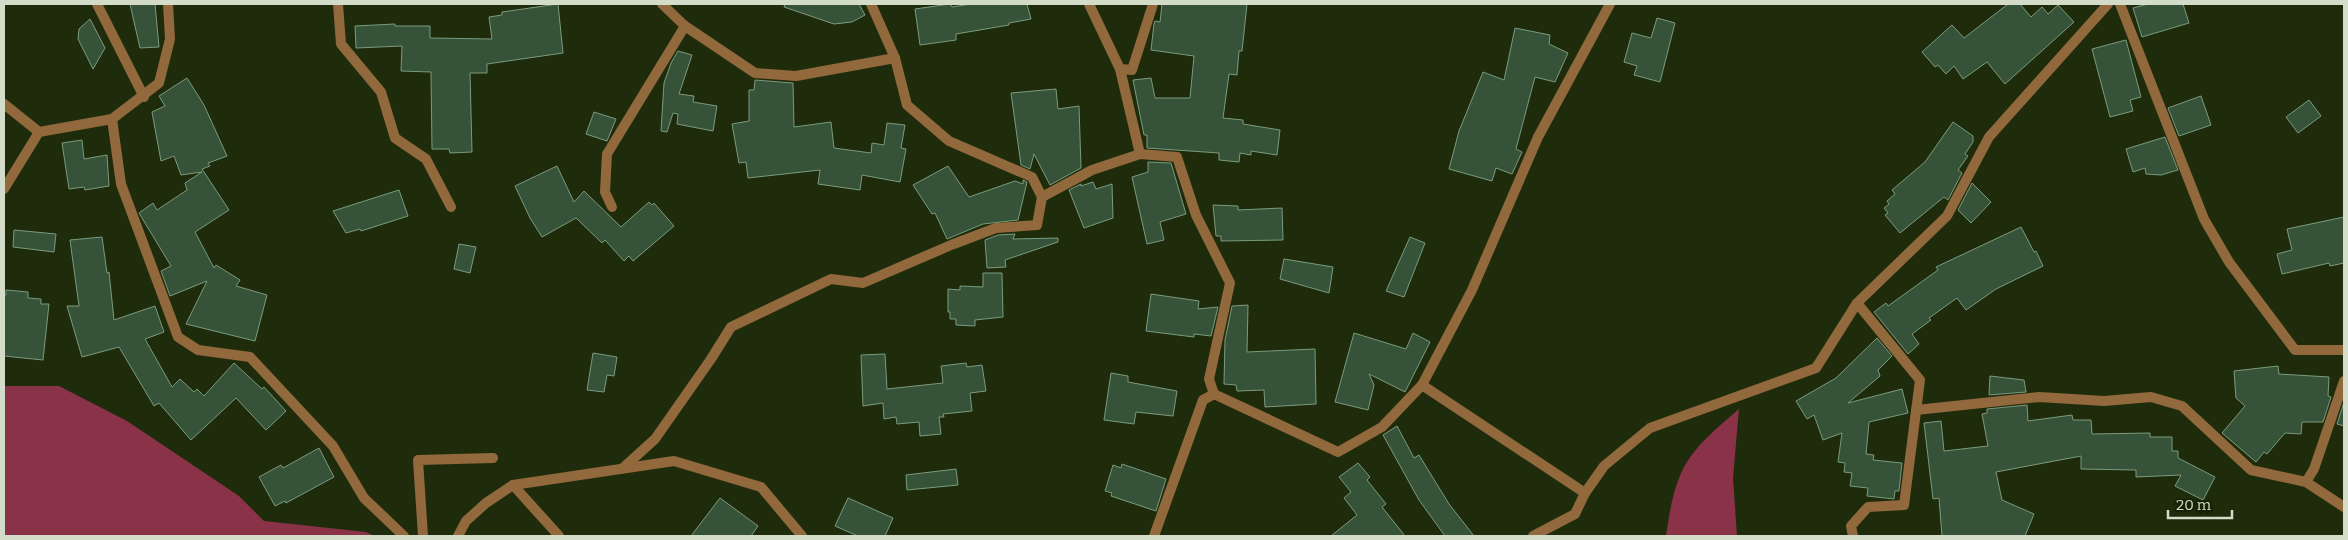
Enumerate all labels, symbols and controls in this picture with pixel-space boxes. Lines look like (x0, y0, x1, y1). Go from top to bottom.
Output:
scale bar (2168, 488, 2232, 520)
text: 20 m (2176, 496, 2212, 514)

